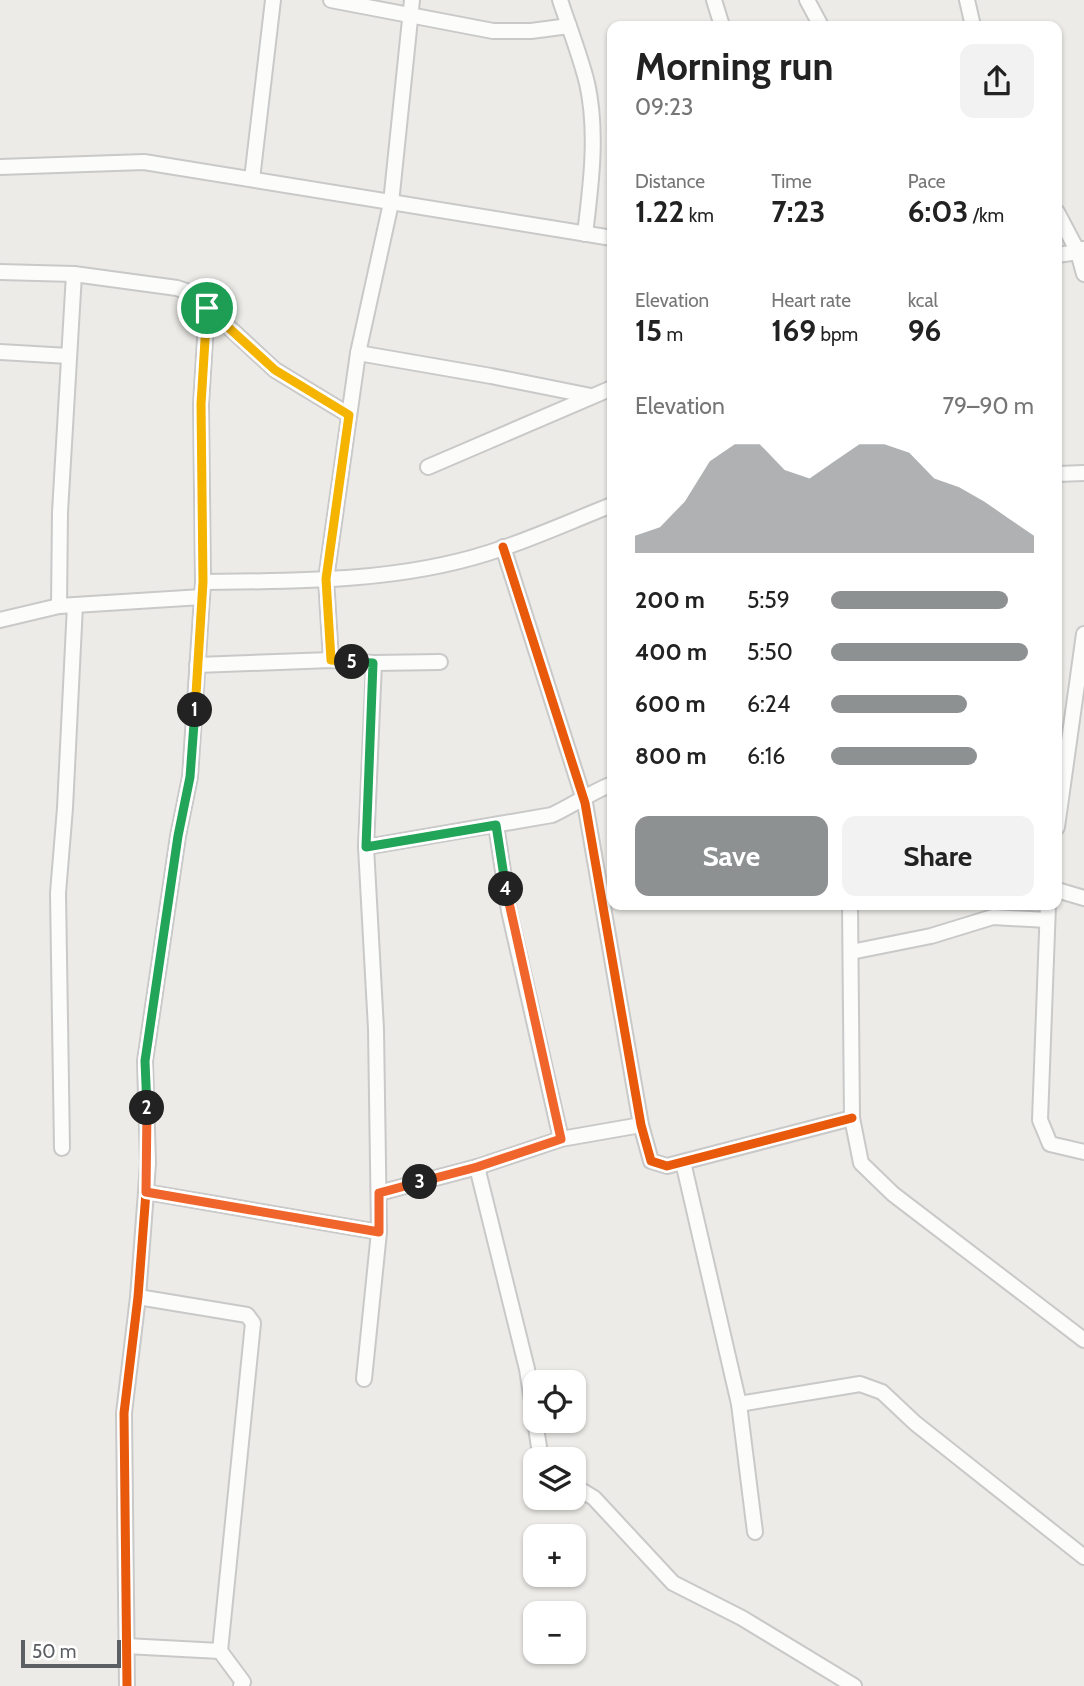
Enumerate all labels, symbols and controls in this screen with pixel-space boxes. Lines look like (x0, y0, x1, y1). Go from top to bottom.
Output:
text: Morning run (635, 43, 834, 90)
button: share (960, 44, 1034, 118)
text: 09:23 (635, 93, 693, 121)
text: Distance (635, 170, 705, 193)
text: Time (771, 170, 812, 193)
text: Pace (908, 170, 946, 193)
text: 1.22 (635, 193, 684, 230)
text: 7:23 (771, 193, 825, 230)
text: 6:03 (908, 193, 969, 230)
text: km (684, 204, 714, 227)
text: /km (969, 204, 1004, 227)
pin (177, 278, 237, 338)
icon: arrive (188, 289, 226, 327)
text: Elevation (635, 289, 709, 312)
text: Heart rate (771, 289, 851, 312)
text: kcal (908, 289, 938, 312)
text: 15 (635, 312, 662, 349)
text: 169 (771, 312, 816, 349)
text: 96 (908, 312, 941, 349)
text: m (662, 323, 683, 346)
text: bpm (816, 323, 858, 346)
text: Elevation (635, 392, 725, 420)
text: 79–90 m (942, 392, 1034, 420)
text: 200 m (635, 586, 705, 614)
text: 5:59 (747, 586, 790, 614)
text: 400 m (635, 638, 707, 666)
text: 5:50 (747, 638, 793, 666)
pin: 5 (334, 644, 370, 680)
text: 5 (346, 650, 357, 673)
text: 600 m (635, 690, 706, 718)
text: 6:24 (747, 690, 790, 718)
pin: 1 (178, 692, 212, 728)
text: 1 (191, 698, 198, 721)
text: 800 m (635, 742, 707, 770)
text: 6:16 (747, 742, 785, 770)
button: Save (635, 816, 828, 896)
button: Share (842, 816, 1034, 896)
pin: 4 (489, 872, 524, 906)
text: 4 (500, 877, 511, 900)
pin: 2 (130, 1090, 164, 1126)
text: 2 (141, 1096, 152, 1119)
pin: 3 (402, 1164, 438, 1200)
text: 3 (414, 1170, 425, 1193)
map controls (523, 1370, 586, 1664)
button: locate (523, 1370, 586, 1433)
button: layers (523, 1447, 586, 1510)
button: + (523, 1524, 586, 1587)
button: − (523, 1601, 586, 1664)
scale bar (21, 1637, 121, 1669)
text: 50 m (32, 1640, 76, 1663)

